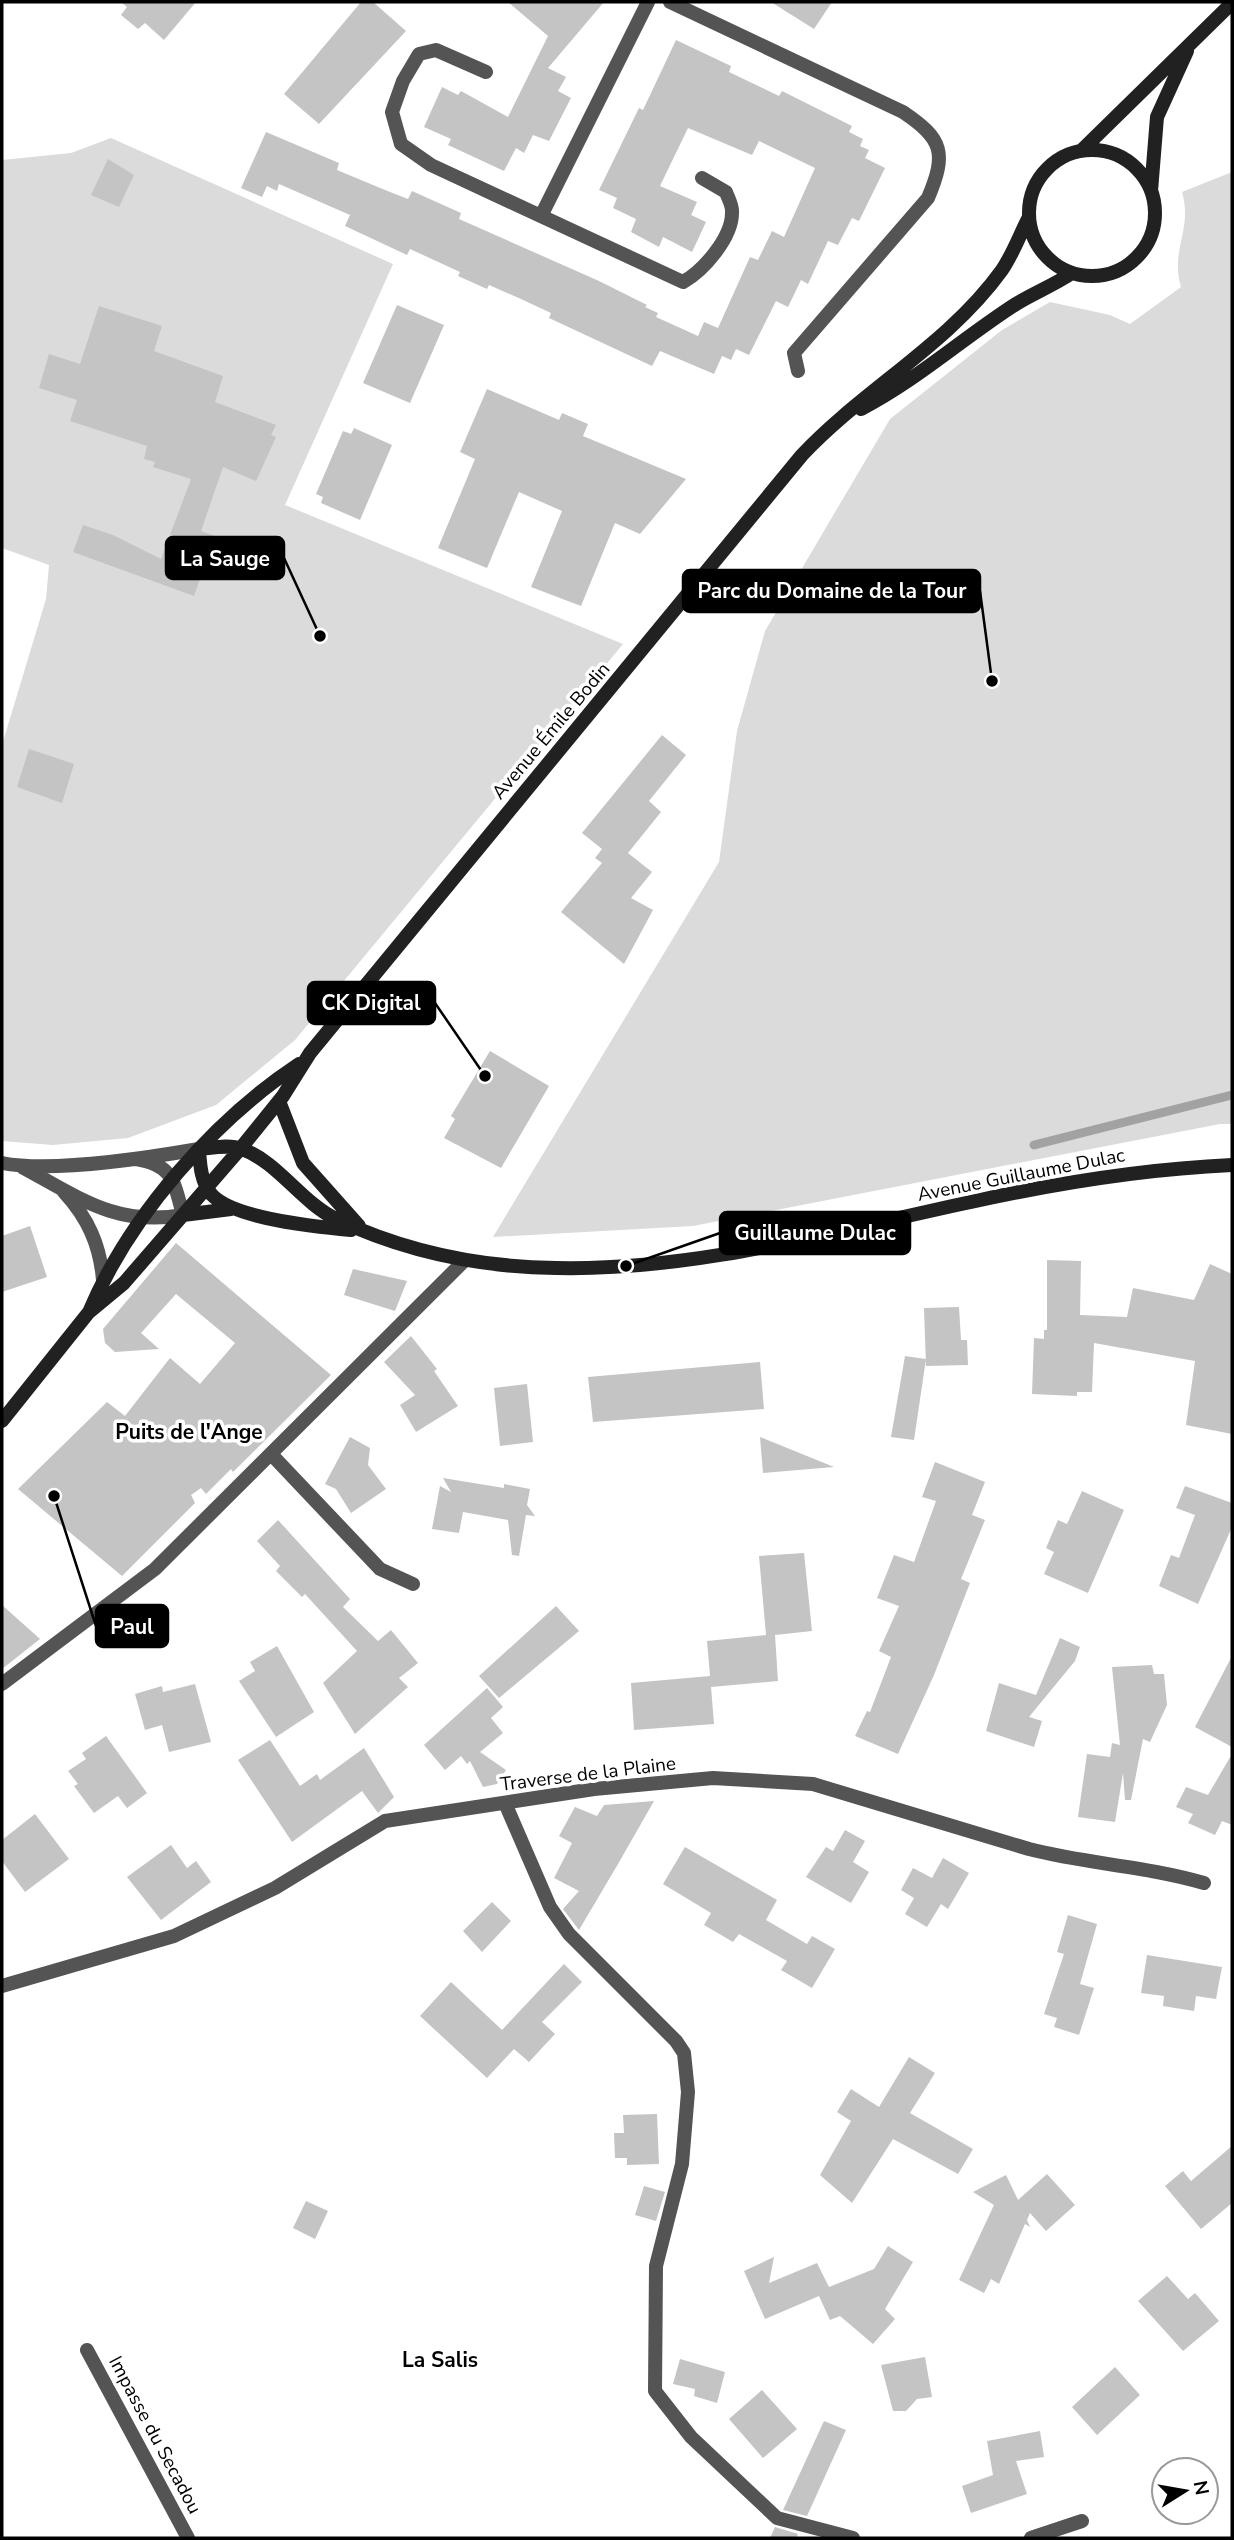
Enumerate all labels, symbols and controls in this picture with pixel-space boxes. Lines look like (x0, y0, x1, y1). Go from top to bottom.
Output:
callout: La Sauge (166, 537, 284, 579)
text: La Sauge (180, 545, 270, 573)
callout: Parc du Domaine de la Tour (683, 570, 980, 612)
text: Parc du Domaine de la Tour (698, 577, 967, 605)
street label: Avenue Émile Bodin (486, 657, 616, 805)
callout: CK Digital (308, 982, 435, 1024)
text: CK Digital (321, 989, 421, 1017)
street label: Avenue Guillaume Dulac (915, 1142, 1127, 1208)
callout: Guillaume Dulac (720, 1212, 910, 1254)
text: Guillaume Dulac (734, 1219, 896, 1247)
district label: Puits de l'Ange (115, 1418, 263, 1446)
callout: Paul (96, 1605, 168, 1647)
text: Paul (110, 1613, 154, 1641)
street label: Traverse de la Plaine (499, 1750, 677, 1798)
district label: La Salis (402, 2346, 478, 2374)
street label: Impasse du Secadou (102, 2352, 208, 2518)
north arrow (1150, 2456, 1220, 2526)
text: N (1187, 2478, 1215, 2497)

